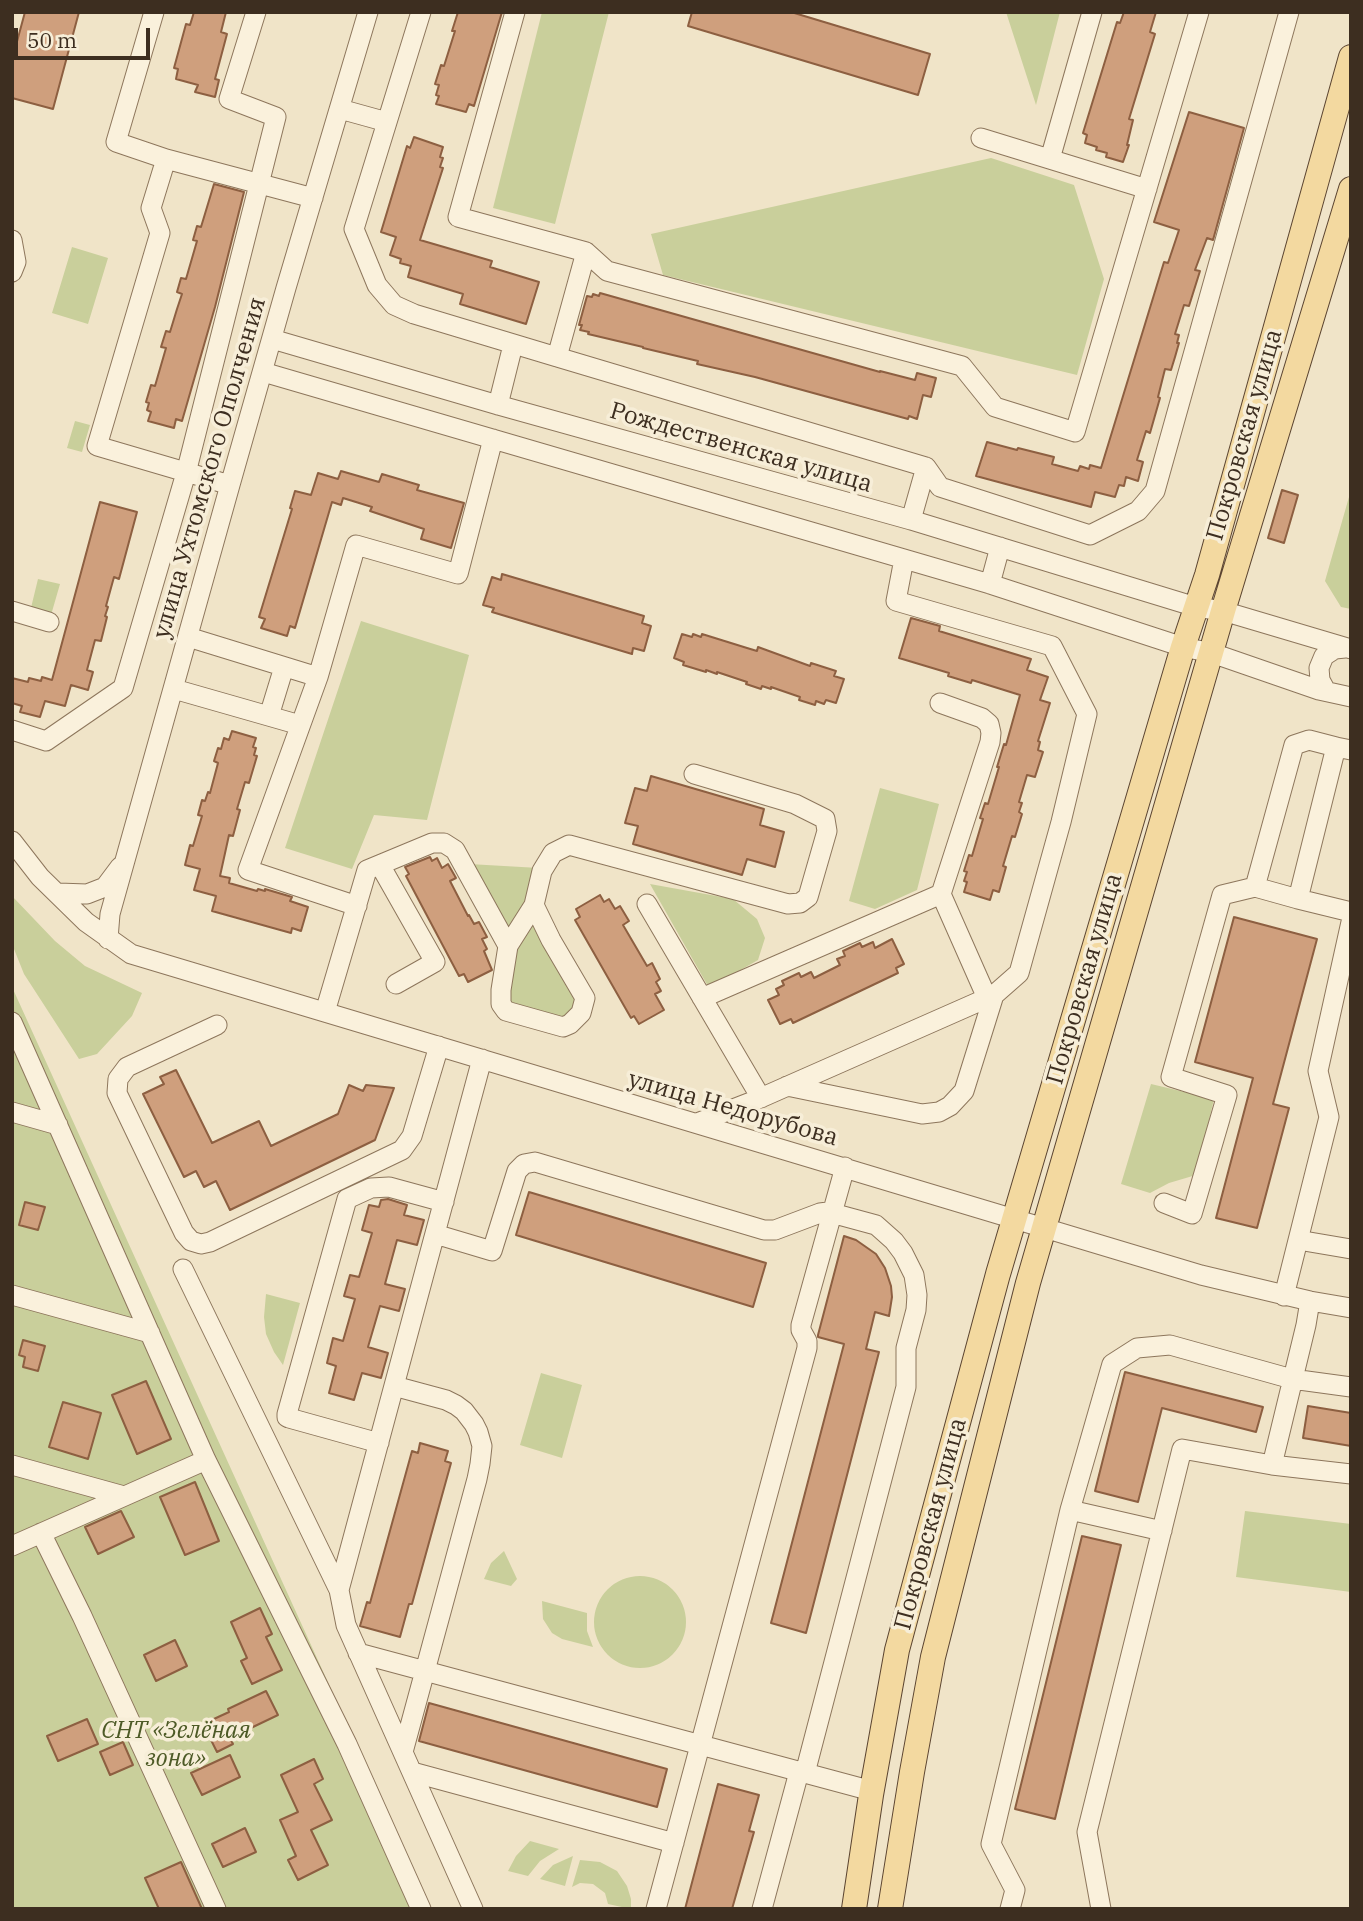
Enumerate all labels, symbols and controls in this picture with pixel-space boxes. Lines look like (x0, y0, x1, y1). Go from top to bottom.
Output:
scale bar (18, 14, 154, 58)
text: 50 m (27, 26, 77, 54)
street label: улица Ухтомского Ополчения (147, 294, 273, 642)
street label: Покровская улица (1201, 326, 1289, 544)
street label: Рождественская улица (606, 397, 876, 499)
street label: Покровская улица (1041, 870, 1129, 1088)
street label: улица Недорубова (625, 1065, 841, 1153)
street label: Покровская улица (889, 1415, 973, 1633)
park label: СНТ «Зелёная зона» (101, 1717, 251, 1773)

